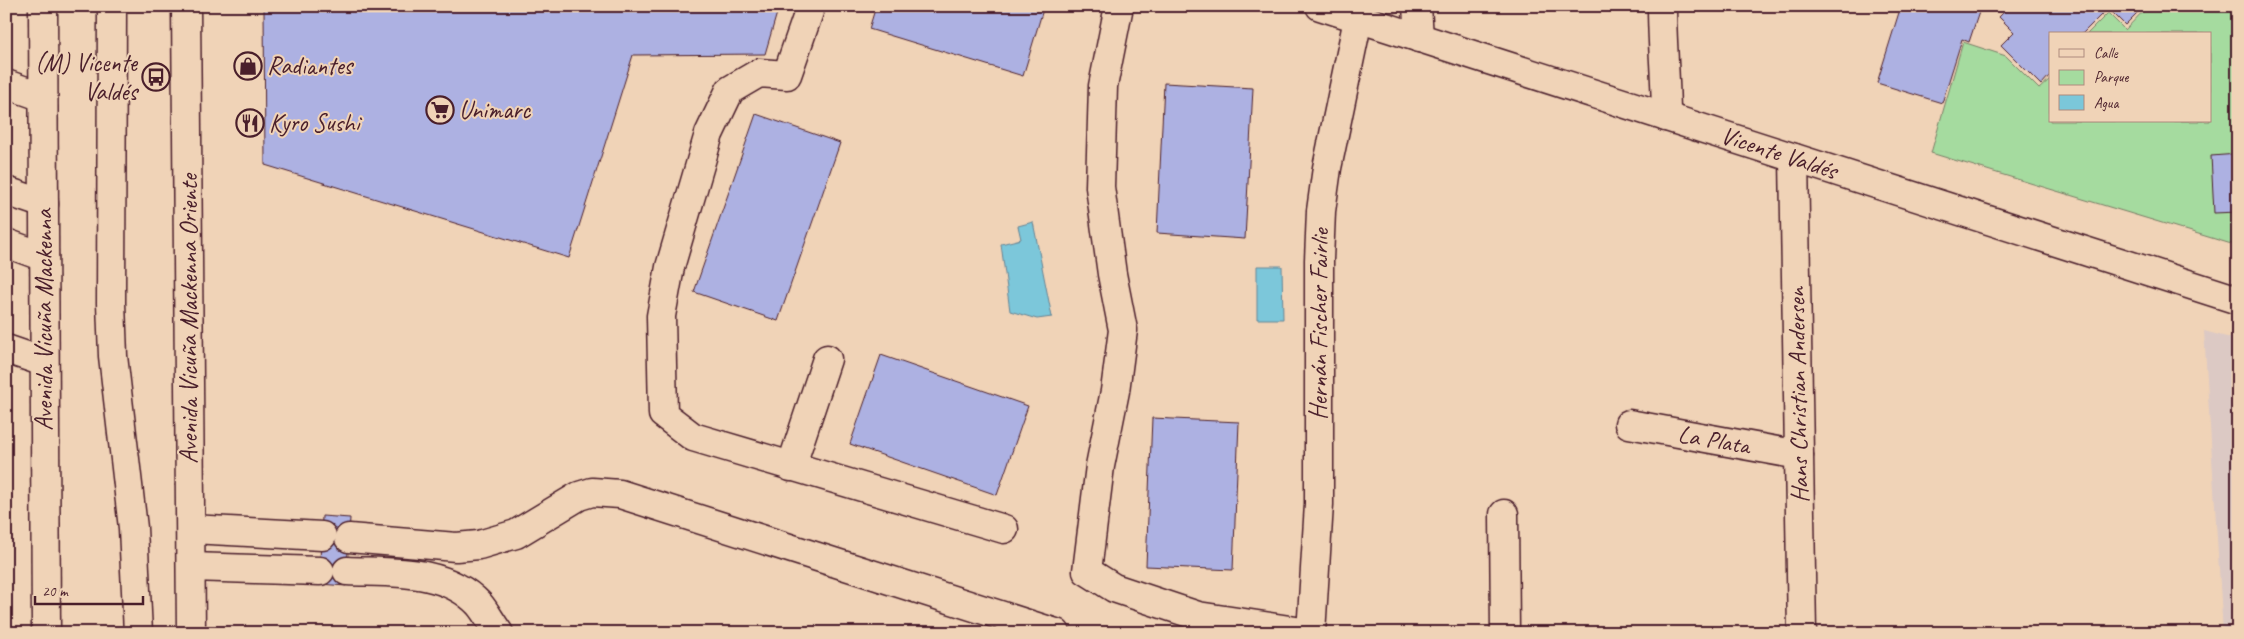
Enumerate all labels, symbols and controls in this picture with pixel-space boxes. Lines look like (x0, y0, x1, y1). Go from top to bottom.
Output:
legend (2049, 32, 2212, 122)
text: Calle (2094, 44, 2119, 63)
place label: (M) Vicente Valdés (35, 47, 139, 108)
place label: Radiantes (267, 50, 355, 82)
shop icon: Radiantes (233, 51, 263, 81)
bus stop icon: (M) Vicente Valdés (141, 62, 171, 92)
text: Parque (2094, 68, 2130, 87)
place label: Unimarc (459, 94, 531, 126)
text: Agua (2094, 94, 2119, 113)
supermarket icon: Unimarc (425, 95, 455, 125)
place label: Kyro Sushi (269, 107, 363, 139)
restaurant icon: Kyro Sushi (235, 108, 265, 138)
street label: Vicente Valdés (1717, 119, 1843, 188)
street label: Avenida Vicuña Mackenna Oriente (173, 172, 205, 464)
street label: Avenida Vicuña Mackenna (28, 207, 60, 431)
street label: Hernán Fischer Fairlie (1303, 226, 1336, 420)
street label: Hans Christian Andersen (1780, 285, 1816, 503)
street label: La Plata (1676, 418, 1755, 463)
scale bar (35, 574, 142, 606)
text: 20 m (42, 582, 69, 601)

